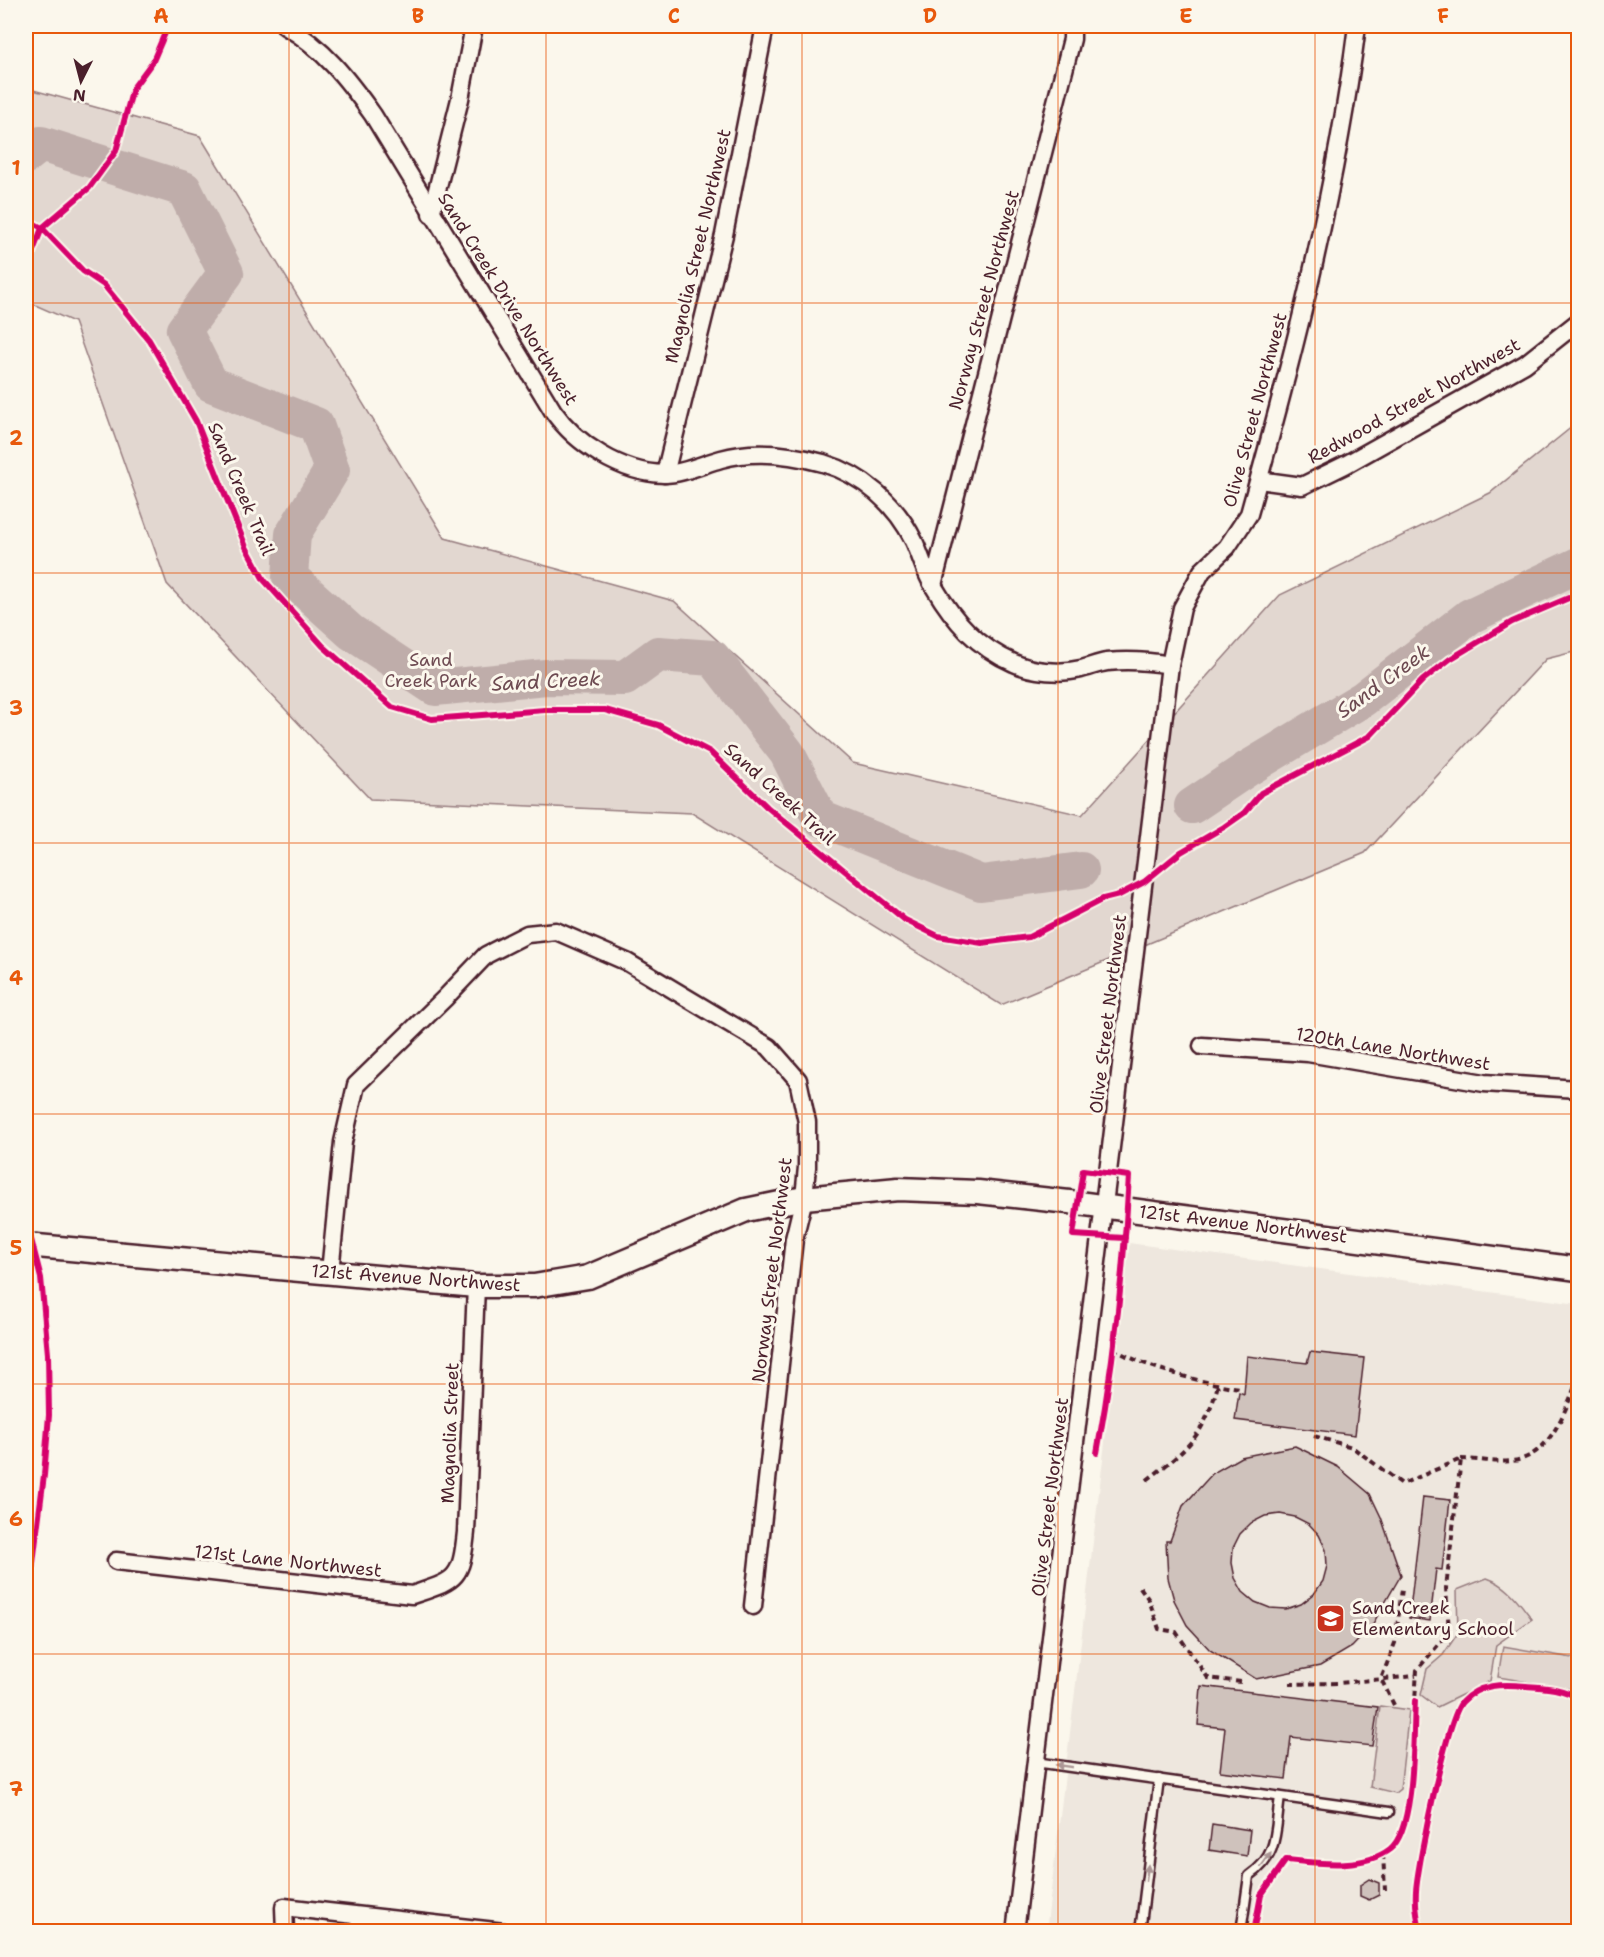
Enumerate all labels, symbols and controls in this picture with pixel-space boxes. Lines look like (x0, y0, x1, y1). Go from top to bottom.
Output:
text: A (153, 3, 169, 29)
text: B (412, 3, 424, 29)
text: C (668, 3, 680, 29)
text: D (923, 3, 937, 29)
text: E (1179, 3, 1193, 29)
text: F (1437, 3, 1449, 29)
north arrow (51, 51, 111, 111)
text: N (72, 84, 87, 107)
street label: Magnolia Street Northwest (659, 126, 737, 366)
text: 1 (11, 155, 21, 181)
street label: Norway Street Northwest (943, 187, 1025, 413)
street label: Sand Creek Drive Northwest (432, 188, 584, 410)
street label: Olive Street Northwest (1217, 310, 1293, 510)
street label: Redwood Street Northwest (1303, 332, 1525, 470)
street label: Sand Creek Trail (202, 419, 280, 560)
text: 2 (9, 425, 23, 451)
water label: Sand Creek (1331, 638, 1435, 724)
park label: Sand Creek Park (384, 648, 478, 693)
water label: Sand Creek (491, 665, 602, 697)
text: 3 (9, 695, 23, 721)
street label: Sand Creek Trail (719, 737, 841, 851)
street label: Olive Street Northwest (1084, 913, 1132, 1115)
text: 4 (9, 965, 23, 991)
street label: 120th Lane Northwest (1294, 1022, 1492, 1076)
street label: Norway Street Northwest (746, 1156, 798, 1384)
street label: 121st Avenue Northwest (1137, 1199, 1349, 1249)
text: 5 (10, 1235, 22, 1261)
street label: 121st Avenue Northwest (311, 1259, 522, 1297)
street label: Magnolia Street (436, 1362, 464, 1504)
street label: Olive Street Northwest (1026, 1396, 1074, 1598)
text: 6 (9, 1506, 23, 1532)
street label: 121st Lane Northwest (193, 1539, 383, 1583)
place label: Sand Creek Elementary School (1352, 1596, 1515, 1641)
school or university icon: Sand Creek Elementary School (1315, 1602, 1347, 1634)
one-way arrow (1055, 1761, 1074, 1771)
text: 7 (9, 1776, 23, 1802)
one-way arrow (1260, 1853, 1272, 1869)
one-way arrow (1143, 1864, 1152, 1883)

